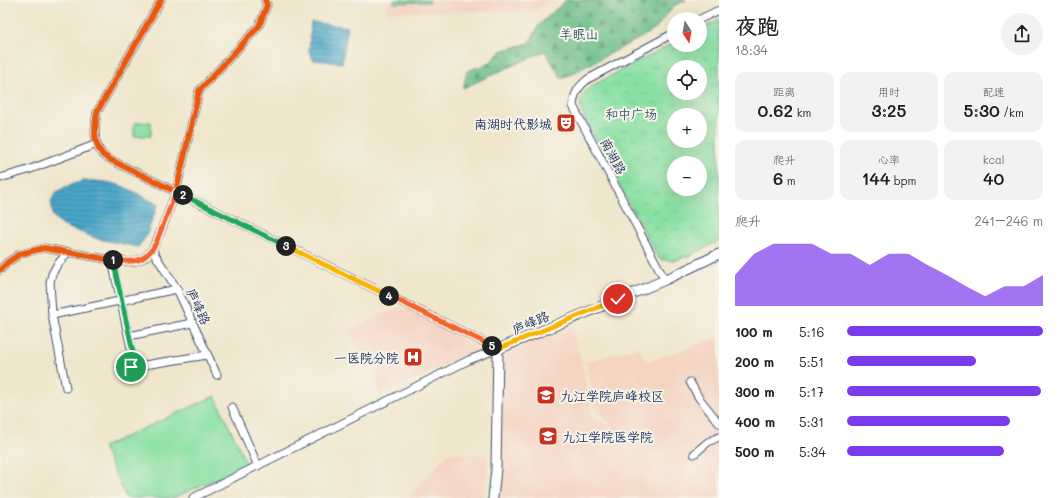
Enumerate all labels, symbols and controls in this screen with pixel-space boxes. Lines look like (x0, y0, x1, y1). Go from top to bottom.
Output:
text: 夜跑 (735, 11, 779, 40)
north arrow (667, 12, 707, 52)
map controls (667, 12, 707, 196)
button: share (1001, 13, 1043, 55)
park label: 羊眠山 (559, 25, 599, 42)
text: 18:34 (735, 41, 768, 58)
button: locate (667, 60, 707, 100)
text: 距离 (773, 84, 795, 99)
text: 用时 (878, 84, 900, 99)
text: 配速 (983, 84, 1005, 99)
text: 0.62 (757, 99, 793, 121)
text: 3:25 (872, 99, 906, 121)
text: 5:30 (964, 99, 1000, 121)
park label: 和中广场 (605, 105, 657, 122)
text: km (793, 105, 811, 120)
text: /km (1000, 105, 1024, 120)
button: + (667, 108, 707, 148)
theatre icon: 南湖时代影城 (555, 112, 577, 134)
place label: 南湖时代影城 (474, 115, 552, 132)
street label: 南湖路 (597, 135, 631, 177)
text: 爬升 (773, 152, 795, 167)
text: 心率 (878, 152, 900, 167)
text: kcal (983, 152, 1005, 167)
button: − (667, 156, 707, 196)
text: 6 (773, 167, 783, 189)
text: 144 (862, 167, 890, 189)
text: 40 (983, 167, 1004, 189)
text: m (783, 173, 796, 188)
text: bpm (890, 173, 916, 188)
pin: 2 (173, 185, 193, 205)
text: 2 (180, 187, 186, 202)
text: 爬升 (735, 212, 761, 229)
text: 241–246 m (974, 212, 1043, 229)
pin: 3 (276, 236, 296, 256)
text: 3 (283, 238, 289, 253)
pin: 1 (103, 250, 123, 270)
text: 1 (111, 252, 115, 267)
pin (601, 282, 635, 316)
street label: 庐峰路 (183, 285, 215, 327)
pin: 4 (379, 286, 399, 306)
text: 4 (386, 288, 392, 303)
icon: check (607, 288, 629, 310)
street label: 庐峰路 (509, 307, 551, 337)
text: 100 m (735, 323, 772, 340)
text: 5:16 (799, 323, 824, 340)
pin: 5 (482, 336, 502, 356)
text: 5 (489, 338, 495, 353)
hospital icon: 一医院分院 (402, 346, 424, 368)
place label: 一医院分院 (334, 349, 399, 366)
pin (114, 350, 148, 384)
text: 200 m (735, 353, 774, 370)
text: 5:51 (799, 353, 824, 370)
icon: arrive (120, 356, 142, 378)
text: 300 m (735, 383, 775, 400)
text: 5:17 (799, 383, 824, 400)
school or university icon: 九江学院庐峰校区 (535, 384, 557, 406)
place label: 九江学院庐峰校区 (560, 387, 664, 404)
text: 400 m (735, 413, 775, 430)
text: 5:31 (799, 413, 824, 430)
school or university icon: 九江学院医学院 (537, 425, 559, 447)
place label: 九江学院医学院 (562, 428, 653, 445)
text: 500 m (735, 443, 774, 460)
text: 5:34 (799, 443, 826, 460)

